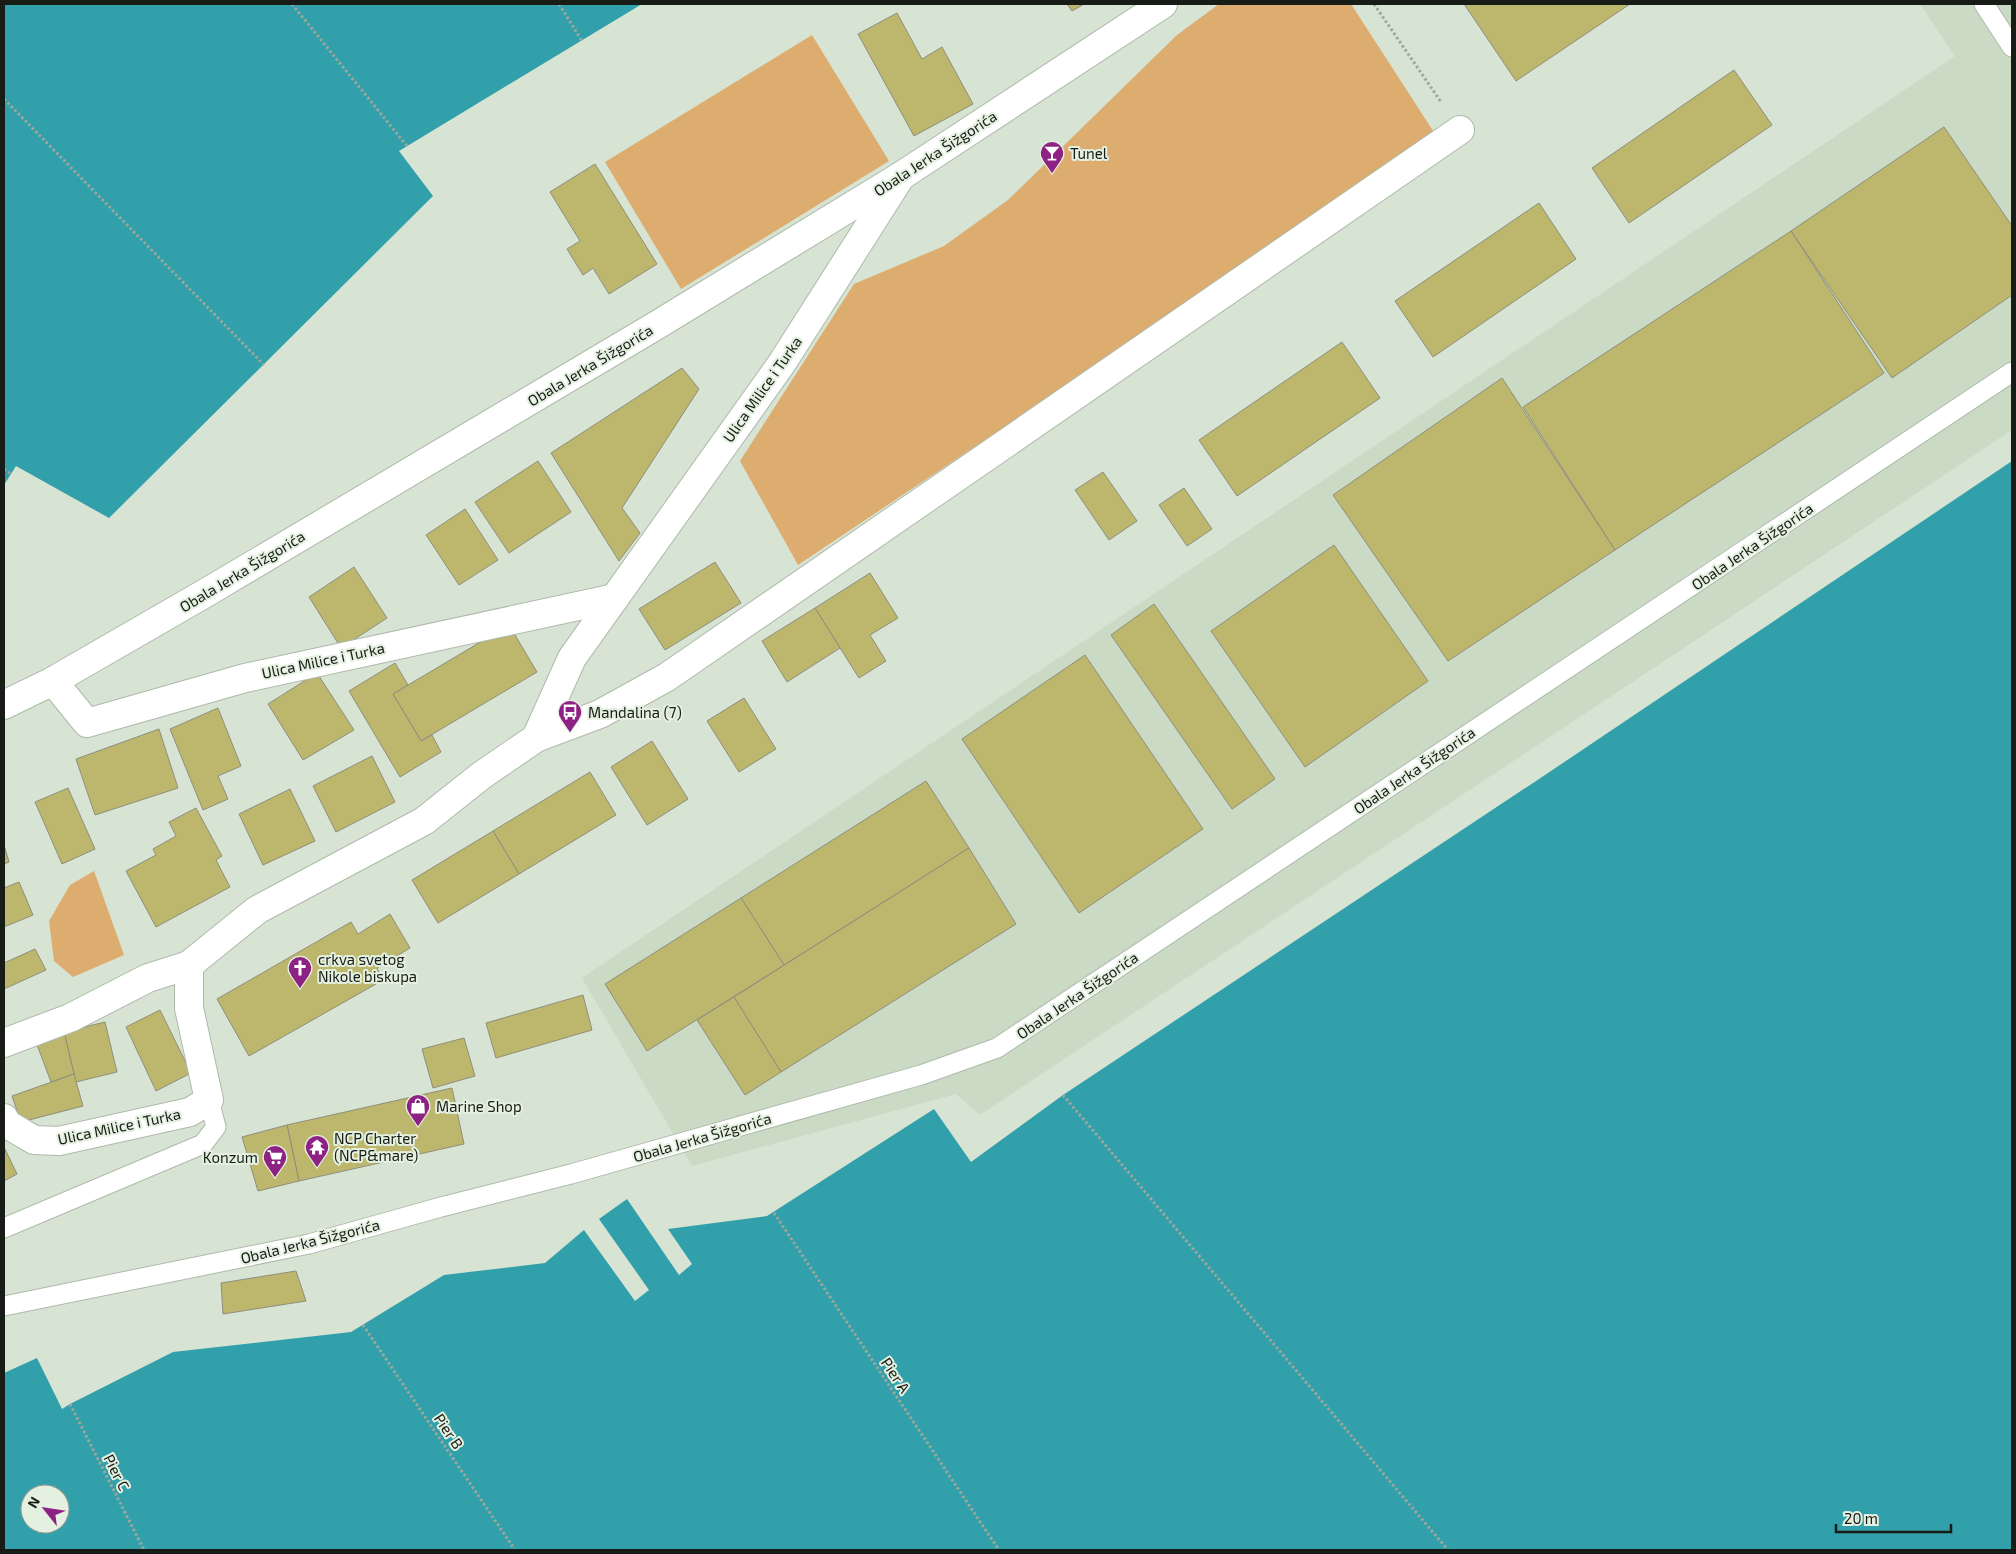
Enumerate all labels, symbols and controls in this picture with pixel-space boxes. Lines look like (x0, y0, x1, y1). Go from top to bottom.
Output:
street label: Obala Jerka Šižgorića (870, 107, 1000, 199)
bar icon: Tunel (1039, 140, 1065, 174)
place label: Tunel (1070, 144, 1108, 162)
street label: Obala Jerka Šižgorića (524, 320, 656, 410)
street label: Ulica Milice i Turka (719, 333, 805, 445)
street label: Obala Jerka Šižgorića (1688, 499, 1816, 593)
street label: Obala Jerka Šižgorića (176, 526, 308, 616)
street label: Ulica Milice i Turka (260, 638, 386, 682)
bus stop icon: Mandalina (7) (557, 699, 583, 733)
place label: Mandalina (7) (588, 703, 682, 721)
street label: Obala Jerka Šižgorića (1350, 723, 1478, 817)
street label: Obala Jerka Šižgorića (1013, 948, 1141, 1042)
place label: crkva svetog Nikole biskupa (318, 950, 417, 985)
church icon: crkva svetog Nikole biskupa (287, 955, 313, 989)
shop icon: Marine Shop (405, 1093, 431, 1127)
place label: Marine Shop (436, 1097, 522, 1115)
street label: Ulica Milice i Turka (56, 1104, 182, 1148)
street label: Obala Jerka Šižgorića (631, 1109, 773, 1165)
place label: NCP Charter (NCP&mare) (334, 1129, 418, 1164)
temple icon: NCP Charter (NCP&mare) (304, 1134, 330, 1168)
supermarket icon: Konzum (262, 1144, 288, 1178)
place label: Konzum (203, 1148, 258, 1166)
street label: Obala Jerka Šižgorića (239, 1215, 381, 1267)
street label: Pier A (878, 1354, 915, 1397)
street label: Pier B (431, 1410, 467, 1452)
street label: Pier C (100, 1451, 134, 1494)
north arrow (20, 1484, 70, 1534)
text: N (23, 1494, 43, 1511)
scale bar (1836, 1502, 1951, 1534)
text: 20 m (1844, 1509, 1878, 1527)

